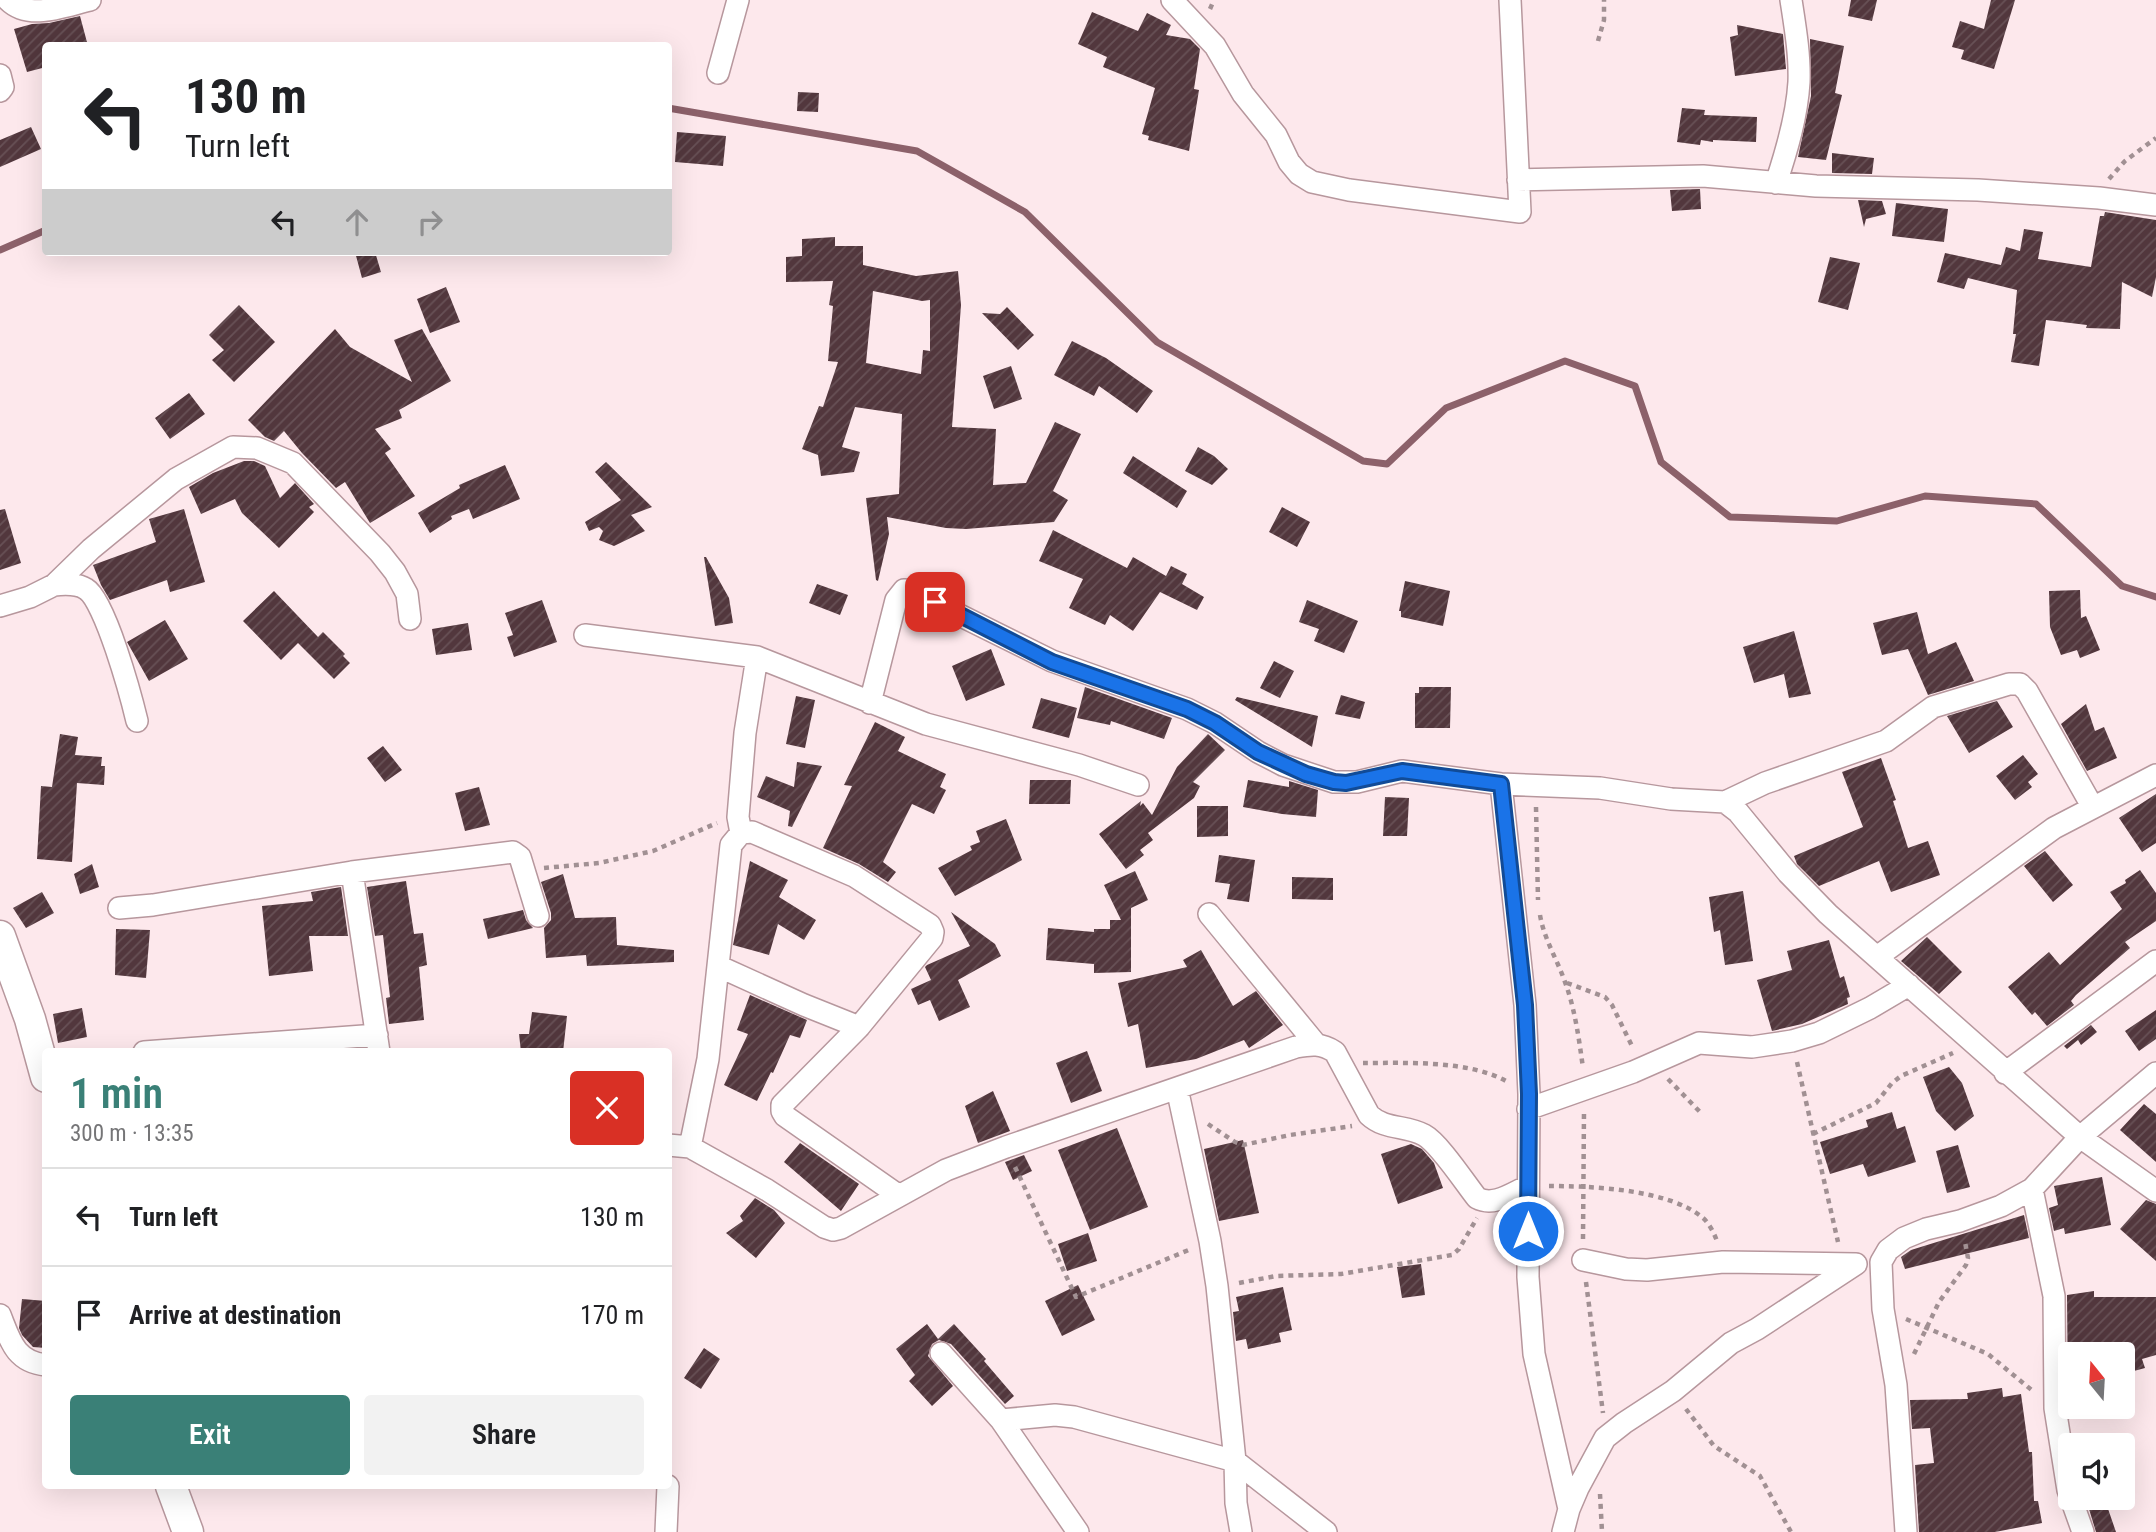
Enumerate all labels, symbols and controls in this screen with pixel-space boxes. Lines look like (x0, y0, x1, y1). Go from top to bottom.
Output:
text: 130 m (185, 68, 307, 125)
icon: left (70, 70, 161, 161)
text: Turn left (185, 127, 290, 165)
icon: left (265, 203, 303, 241)
icon: ahead (338, 203, 376, 241)
icon: right (411, 203, 449, 241)
pin (905, 572, 965, 632)
icon: arrive (916, 583, 954, 621)
text: 1 min (70, 1069, 163, 1118)
button: close (570, 1071, 644, 1145)
text: 300 m · 13:35 (70, 1120, 194, 1147)
position arrow (1491, 1194, 1565, 1268)
icon: left (70, 1198, 108, 1236)
text: Turn left (129, 1202, 218, 1232)
text: 130 m (580, 1202, 644, 1232)
icon: arrive (70, 1296, 108, 1334)
text: Arrive at destination (129, 1300, 341, 1330)
text: 170 m (580, 1300, 644, 1330)
north arrow (2058, 1342, 2135, 1419)
map controls (2058, 1342, 2135, 1510)
button: Exit (70, 1395, 350, 1475)
button: Share (364, 1395, 644, 1475)
button: sound (2058, 1433, 2135, 1510)

